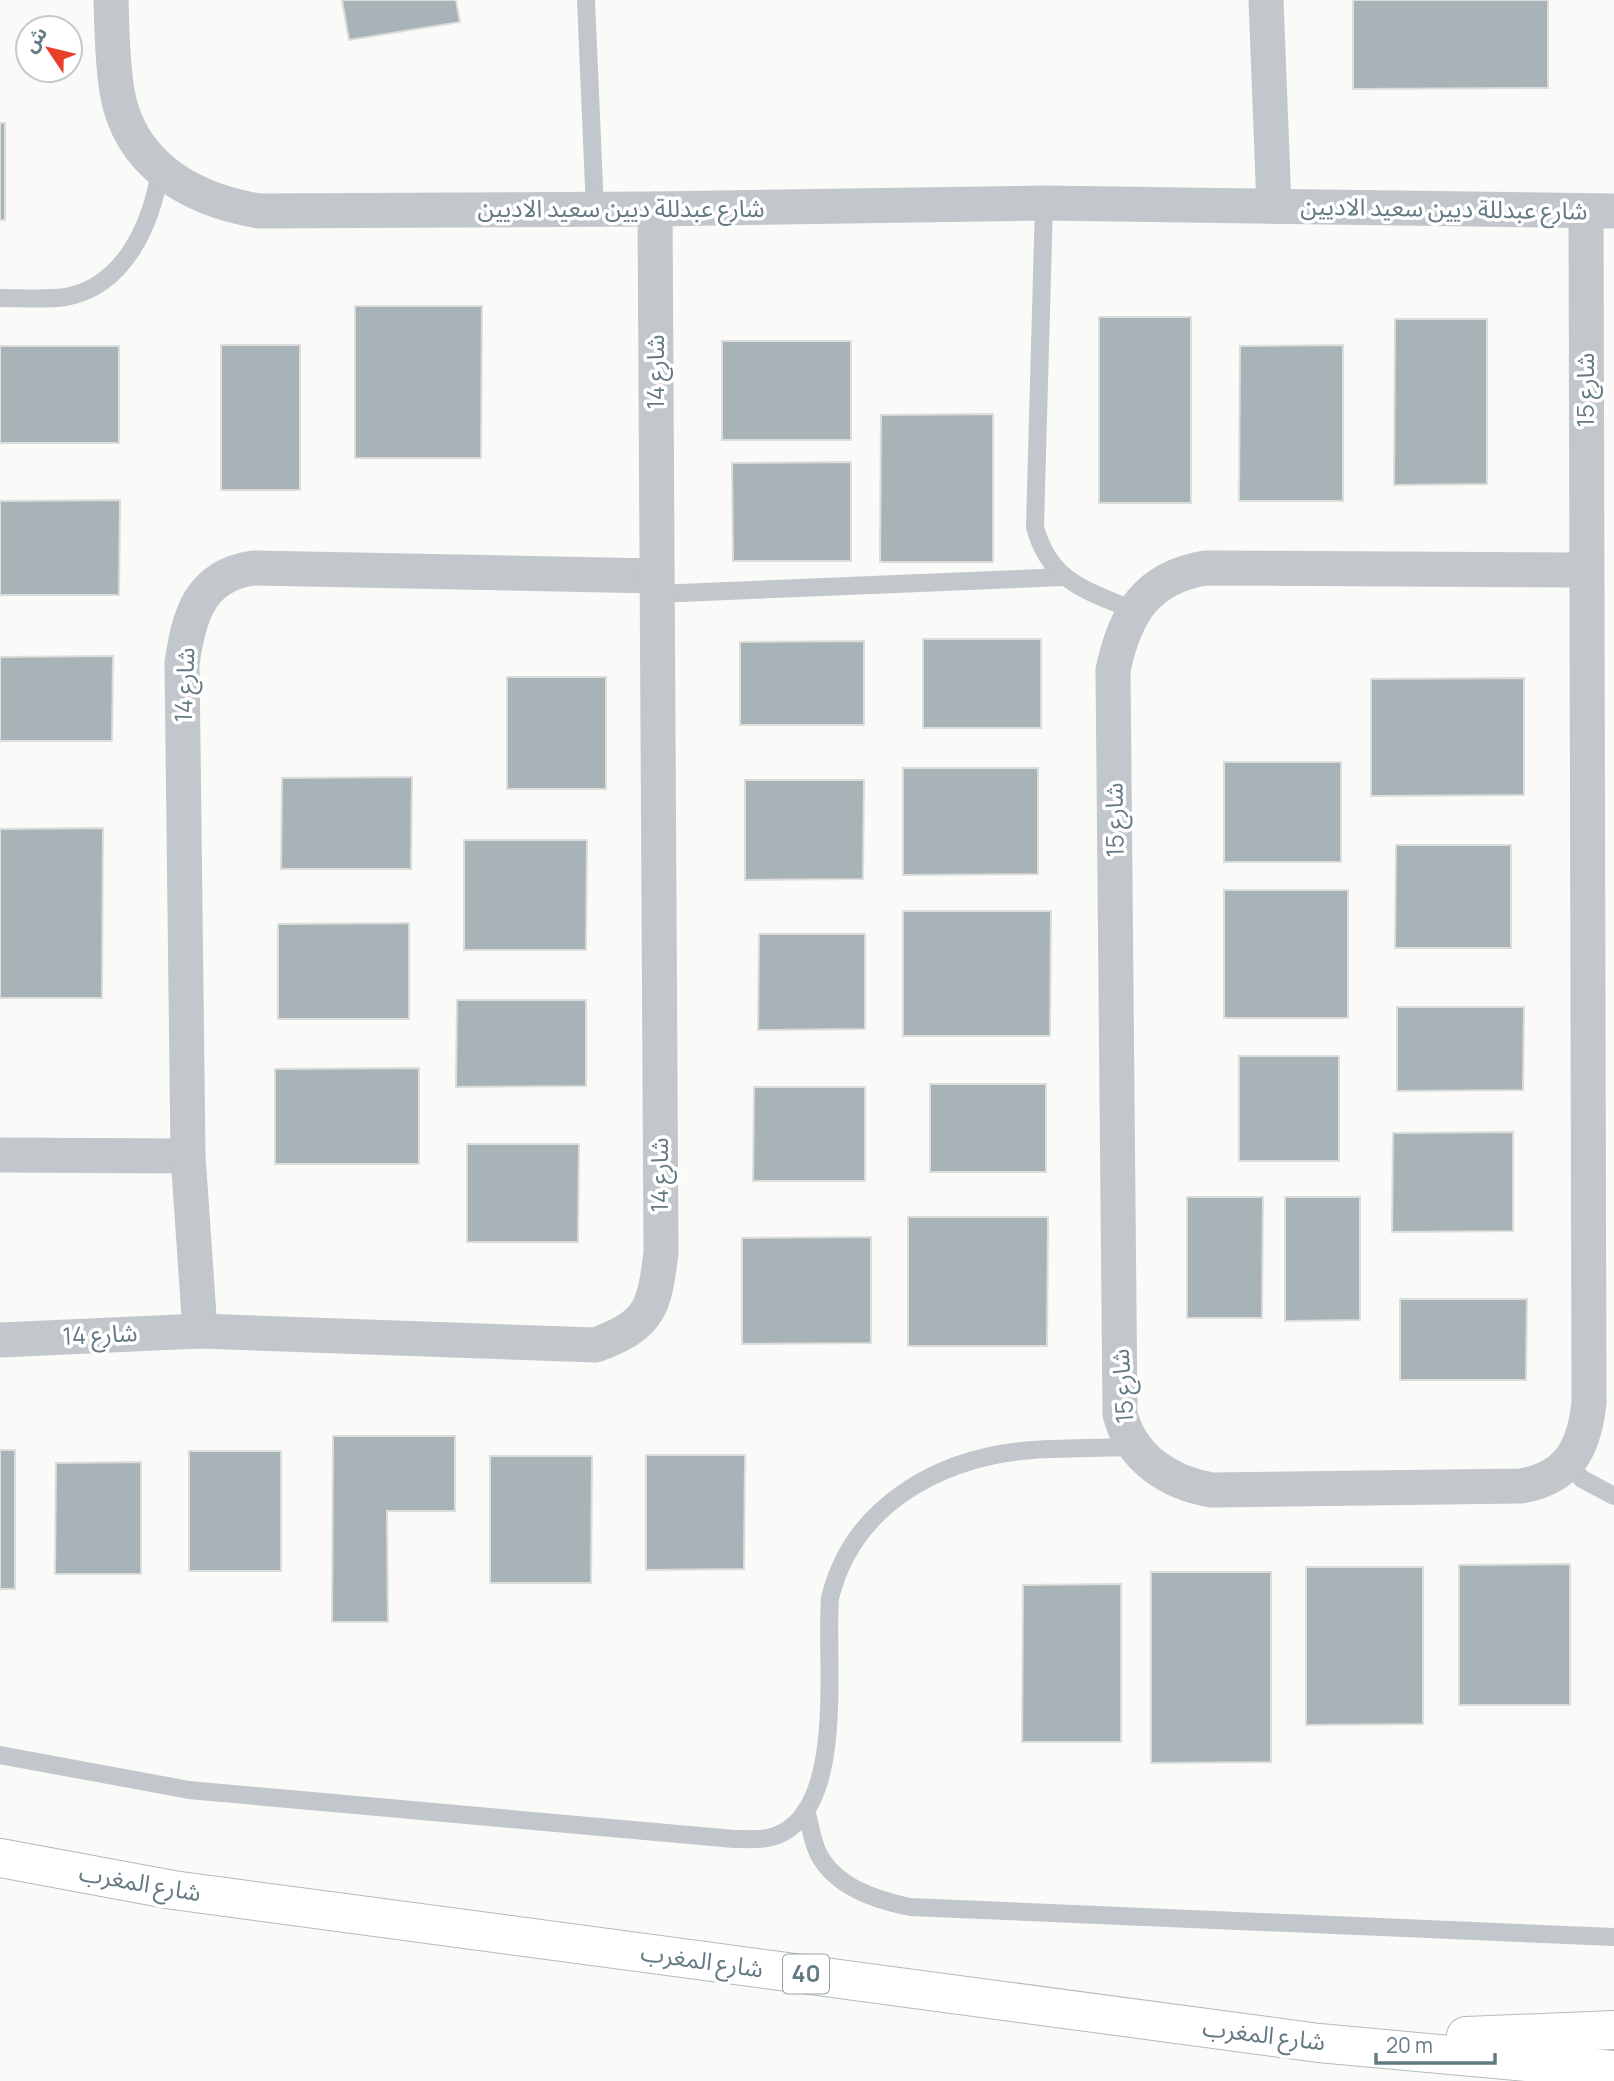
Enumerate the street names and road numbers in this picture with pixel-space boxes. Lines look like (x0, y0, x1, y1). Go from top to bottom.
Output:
street label: شارع عبدللة ديين سعيد الاديين (1300, 188, 1588, 229)
street label: شارع عبدللة ديين سعيد الاديين (477, 191, 765, 226)
street label: شارع 14 (638, 334, 673, 410)
street label: شارع 15 (1568, 353, 1603, 427)
street label: شارع 14 (166, 647, 203, 723)
street label: شارع 15 (1096, 782, 1133, 858)
street label: شارع 14 (642, 1137, 677, 1213)
street label: شارع 14 (62, 1315, 138, 1354)
street label: شارع 15 (1102, 1347, 1143, 1425)
street label: شارع المغرب (76, 1855, 204, 1910)
street label: شارع المغرب (639, 1935, 766, 1986)
road number: 40 (783, 1954, 829, 1994)
street label: شارع المغرب (1201, 2010, 1327, 2059)

